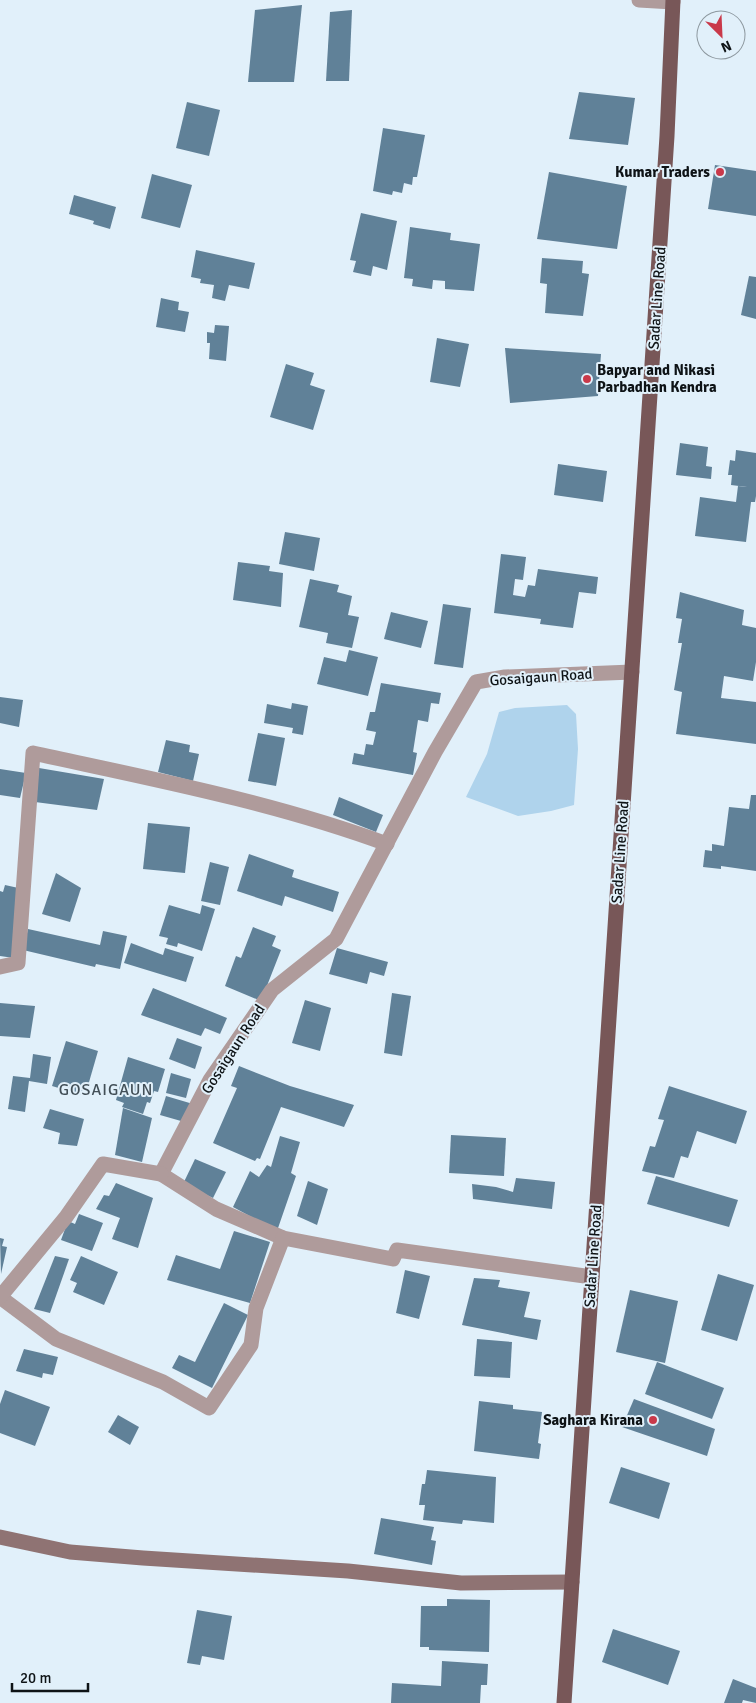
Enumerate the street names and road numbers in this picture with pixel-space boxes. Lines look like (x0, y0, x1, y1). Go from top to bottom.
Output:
street label: Sadar Line Road (644, 246, 670, 350)
street label: Gosaigaun Road (489, 664, 593, 690)
street label: Sadar Line Road (607, 800, 633, 904)
street label: Gosaigaun Road (197, 1001, 269, 1097)
street label: Sadar Line Road (580, 1204, 606, 1308)

